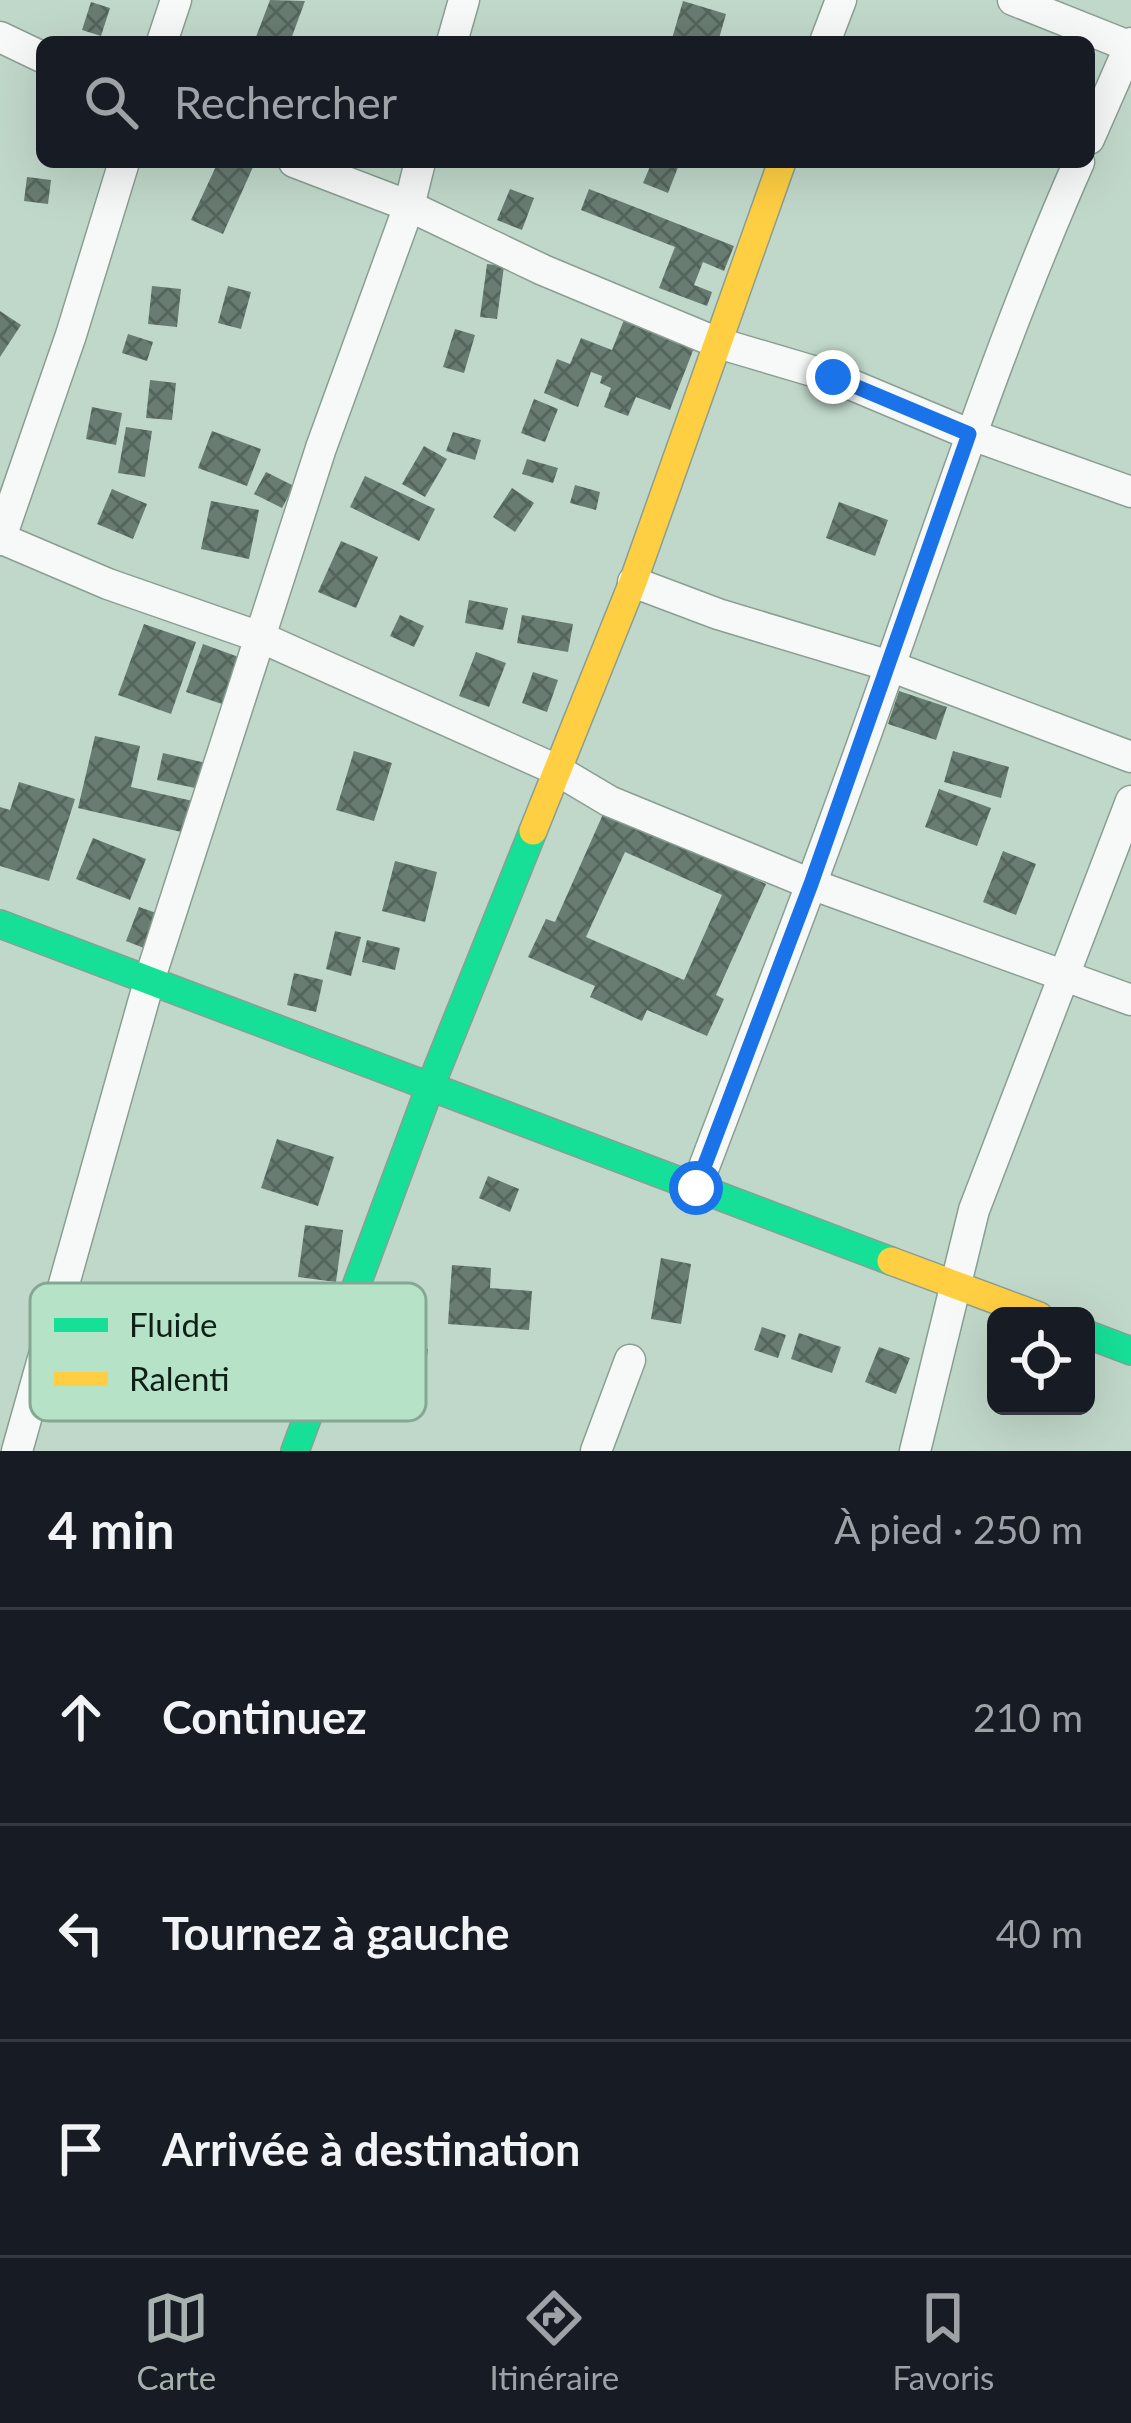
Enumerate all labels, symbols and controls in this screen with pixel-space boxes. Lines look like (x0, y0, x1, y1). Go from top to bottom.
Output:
search box (36, 36, 1095, 168)
icon: search (78, 69, 144, 135)
text: Rechercher (174, 75, 397, 129)
route end (806, 350, 860, 404)
route start (669, 1161, 723, 1215)
legend (30, 1283, 426, 1421)
text: Fluide (129, 1304, 217, 1344)
map controls (987, 1307, 1095, 1415)
button: locate (987, 1307, 1095, 1415)
text: Ralenti (129, 1358, 230, 1398)
text: 4 min (48, 1499, 174, 1560)
text: À pied · 250 m (834, 1506, 1083, 1552)
icon: ahead (48, 1684, 114, 1750)
text: Continuez (162, 1690, 367, 1744)
text: 210 m (973, 1694, 1083, 1740)
icon: left (48, 1900, 114, 1966)
text: Tournez à gauche (162, 1906, 509, 1960)
text: 40 m (996, 1910, 1083, 1956)
icon: arrive (48, 2116, 114, 2182)
text: Arrivée à destination (162, 2122, 580, 2176)
tab: Carte (137, 2285, 216, 2397)
tab: Itinéraire (489, 2285, 619, 2397)
tab: Favoris (892, 2285, 994, 2397)

